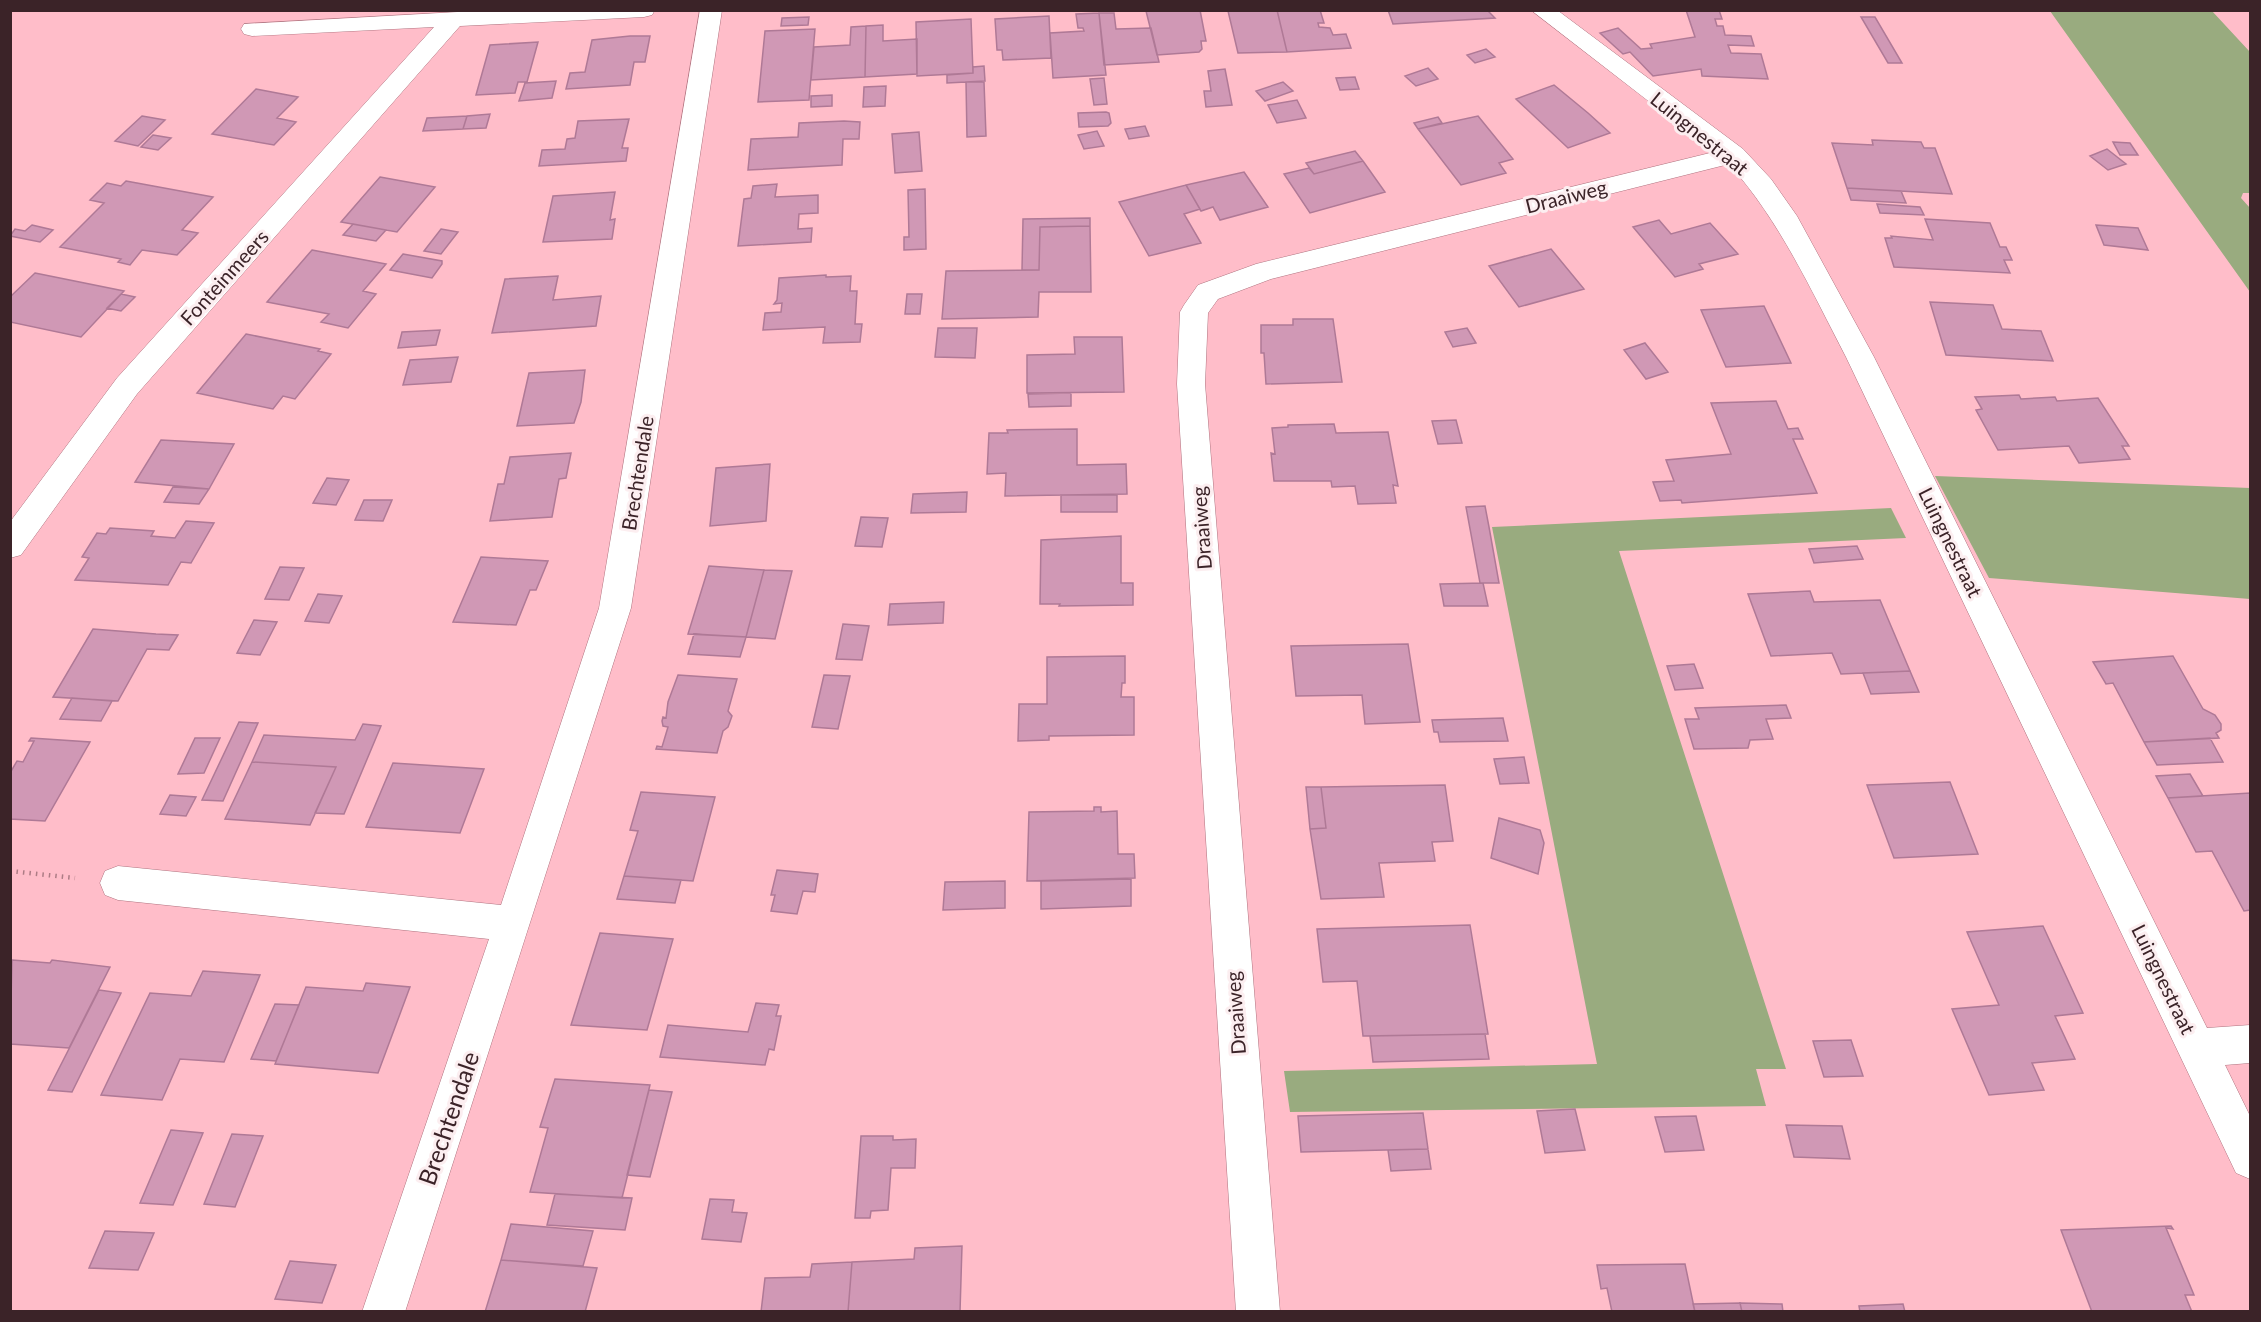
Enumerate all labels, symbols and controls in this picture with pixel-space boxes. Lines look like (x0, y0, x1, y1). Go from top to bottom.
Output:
street label: Luingnestraat (1646, 86, 1754, 180)
street label: Draaiweg (1523, 174, 1609, 218)
street label: Fonteinmeers (175, 224, 273, 330)
street label: Brechtendale (616, 414, 658, 532)
street label: Luingnestraat (1914, 483, 1988, 601)
street label: Draaiweg (1186, 486, 1216, 570)
street label: Luingnestraat (2127, 920, 2201, 1038)
street label: Draaiweg (1220, 971, 1250, 1055)
street label: Brechtendale (412, 1047, 484, 1189)

